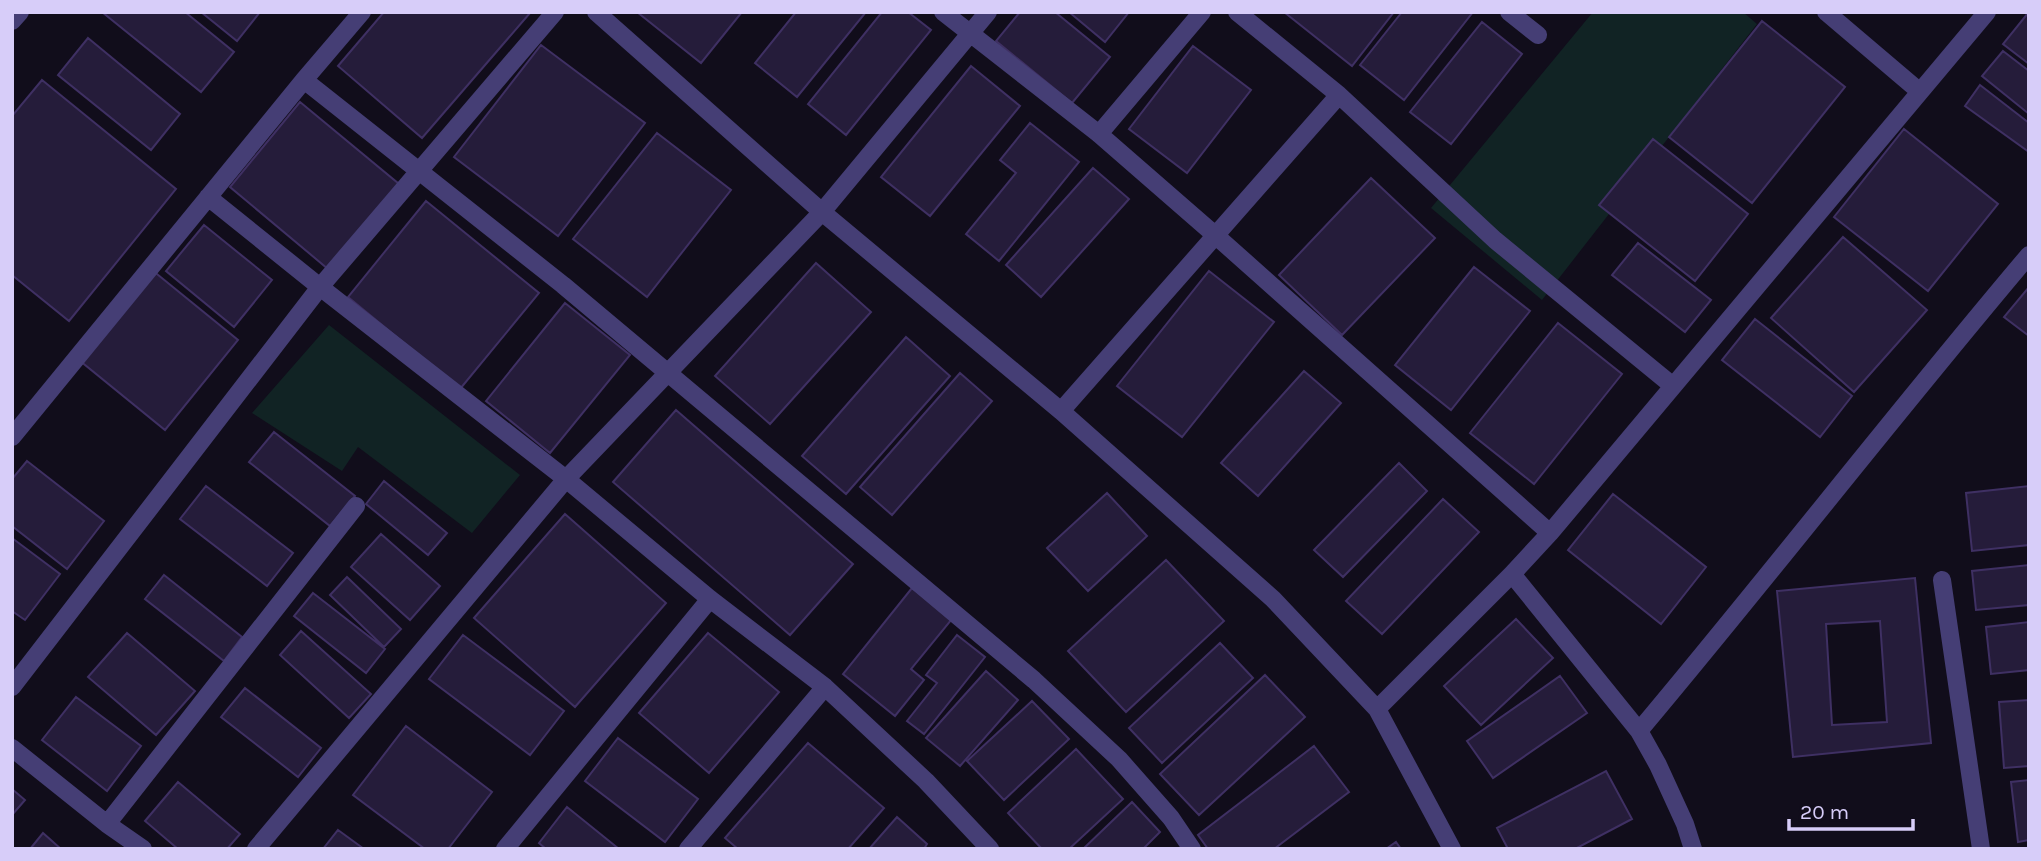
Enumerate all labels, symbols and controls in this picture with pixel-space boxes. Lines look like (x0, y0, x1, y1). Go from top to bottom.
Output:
scale bar (1789, 788, 1913, 832)
text: 20 m (1800, 800, 1849, 824)

